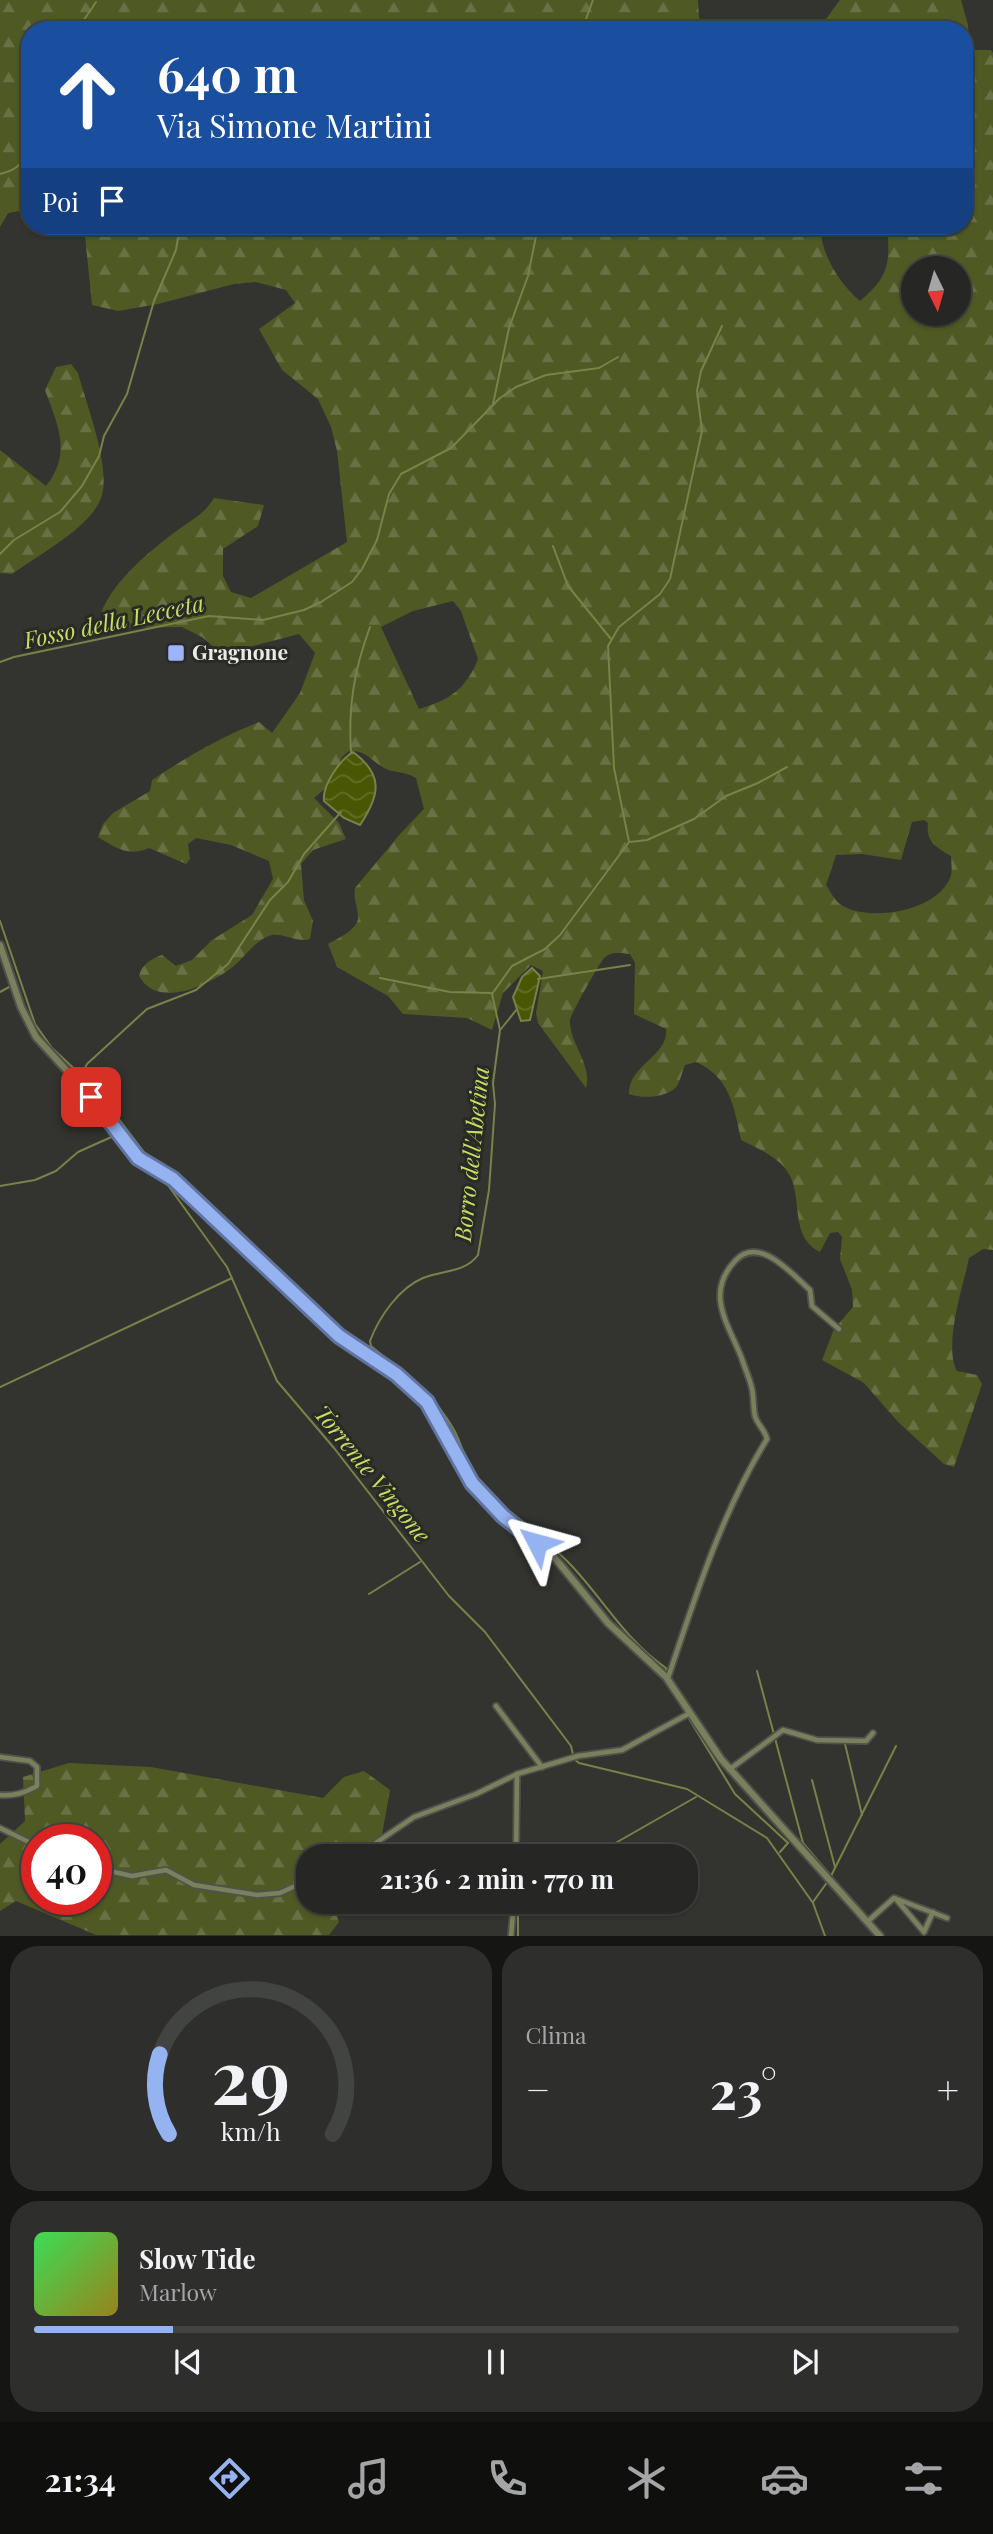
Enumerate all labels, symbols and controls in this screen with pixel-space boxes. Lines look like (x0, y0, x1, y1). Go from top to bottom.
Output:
text: 640 m (157, 40, 298, 105)
icon: ahead (42, 49, 133, 140)
text: Via Simone Martini (157, 103, 432, 146)
icon: arrive (93, 182, 131, 220)
text: Poi (42, 184, 79, 219)
north arrow (901, 256, 971, 326)
map controls (901, 256, 971, 326)
water label: Fosso della Lecceta (20, 586, 207, 655)
place label: Gragnone (192, 637, 288, 665)
marker: Gragnone (166, 643, 186, 663)
water label: Borro dell'Abetina (446, 1065, 495, 1244)
pin (61, 1067, 121, 1127)
icon: arrive (72, 1078, 110, 1116)
water label: Torrente Vingone (308, 1398, 438, 1549)
position arrow (500, 1506, 574, 1580)
speed limit sign: 40 (21, 1824, 112, 1915)
text: 21:36 · 2 min · 770 m (380, 1861, 614, 1896)
text: Clima (526, 2019, 587, 2050)
text: 29 (212, 2026, 290, 2123)
text: 23° (710, 2054, 777, 2123)
text: − (526, 2063, 550, 2114)
text: + (937, 2063, 959, 2114)
text: km/h (221, 2114, 281, 2147)
text: Slow Tide (139, 2241, 256, 2276)
text: Marlow (139, 2276, 217, 2307)
icon: previous (169, 2343, 207, 2381)
icon: pause (477, 2343, 515, 2381)
icon: next (786, 2343, 824, 2381)
icon: directions (205, 2454, 254, 2503)
icon: music (344, 2454, 393, 2503)
icon: phone (483, 2454, 532, 2503)
icon: climate (622, 2454, 671, 2503)
icon: car (760, 2454, 809, 2503)
icon: filters (899, 2454, 948, 2503)
text: 21:34 (45, 2457, 116, 2500)

